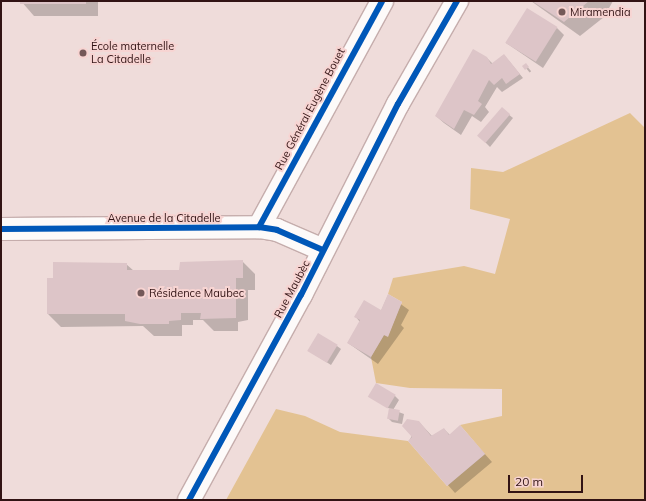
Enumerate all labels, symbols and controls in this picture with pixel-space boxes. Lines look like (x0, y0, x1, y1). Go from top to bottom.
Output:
place label: Miramendia (570, 5, 630, 19)
marker: Miramendia (557, 7, 567, 17)
place label: École maternelle La Citadelle (91, 40, 174, 66)
street label: Rue Général Eugène Bouet (272, 46, 348, 172)
marker: École maternelle La Citadelle (78, 48, 88, 58)
street label: Avenue de la Citadelle (107, 211, 221, 225)
street label: Rue Maubèc (271, 258, 313, 320)
place label: Résidence Maubec (149, 286, 244, 300)
marker: Résidence Maubec (136, 288, 146, 298)
scale bar (510, 467, 585, 493)
text: 20 m (515, 474, 543, 489)

